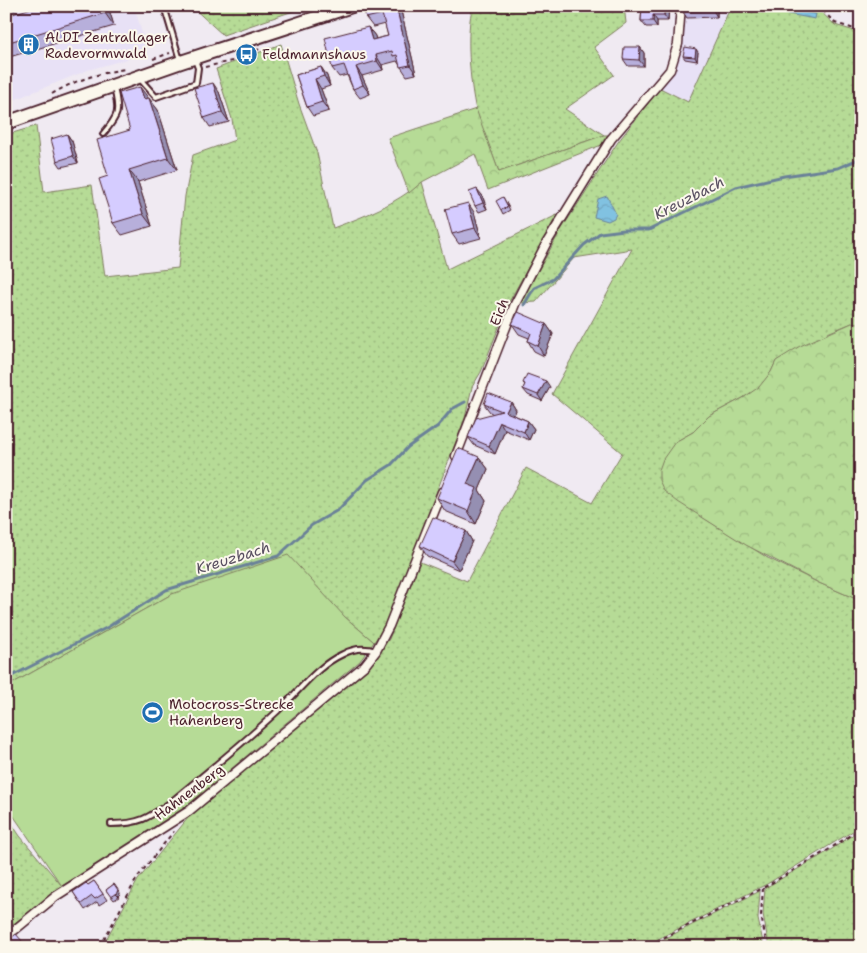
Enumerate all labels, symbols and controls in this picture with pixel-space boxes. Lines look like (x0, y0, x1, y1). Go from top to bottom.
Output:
place label: ALDI Zentrallager Radevormwald (45, 28, 169, 62)
building icon: ALDI Zentrallager Radevormwald (17, 33, 41, 57)
bus stop icon: Feldmannshaus (234, 42, 258, 66)
place label: Feldmannshaus (262, 45, 366, 63)
water label: Kreuzbach (650, 172, 728, 224)
street label: Eich (485, 296, 513, 328)
water label: Kreuzbach (193, 537, 273, 579)
place label: Motocross-Strecke Hahenberg (169, 695, 294, 729)
sports icon: Motocross-Strecke Hahenberg (141, 700, 165, 724)
street label: Hahnenberg (151, 760, 227, 824)

